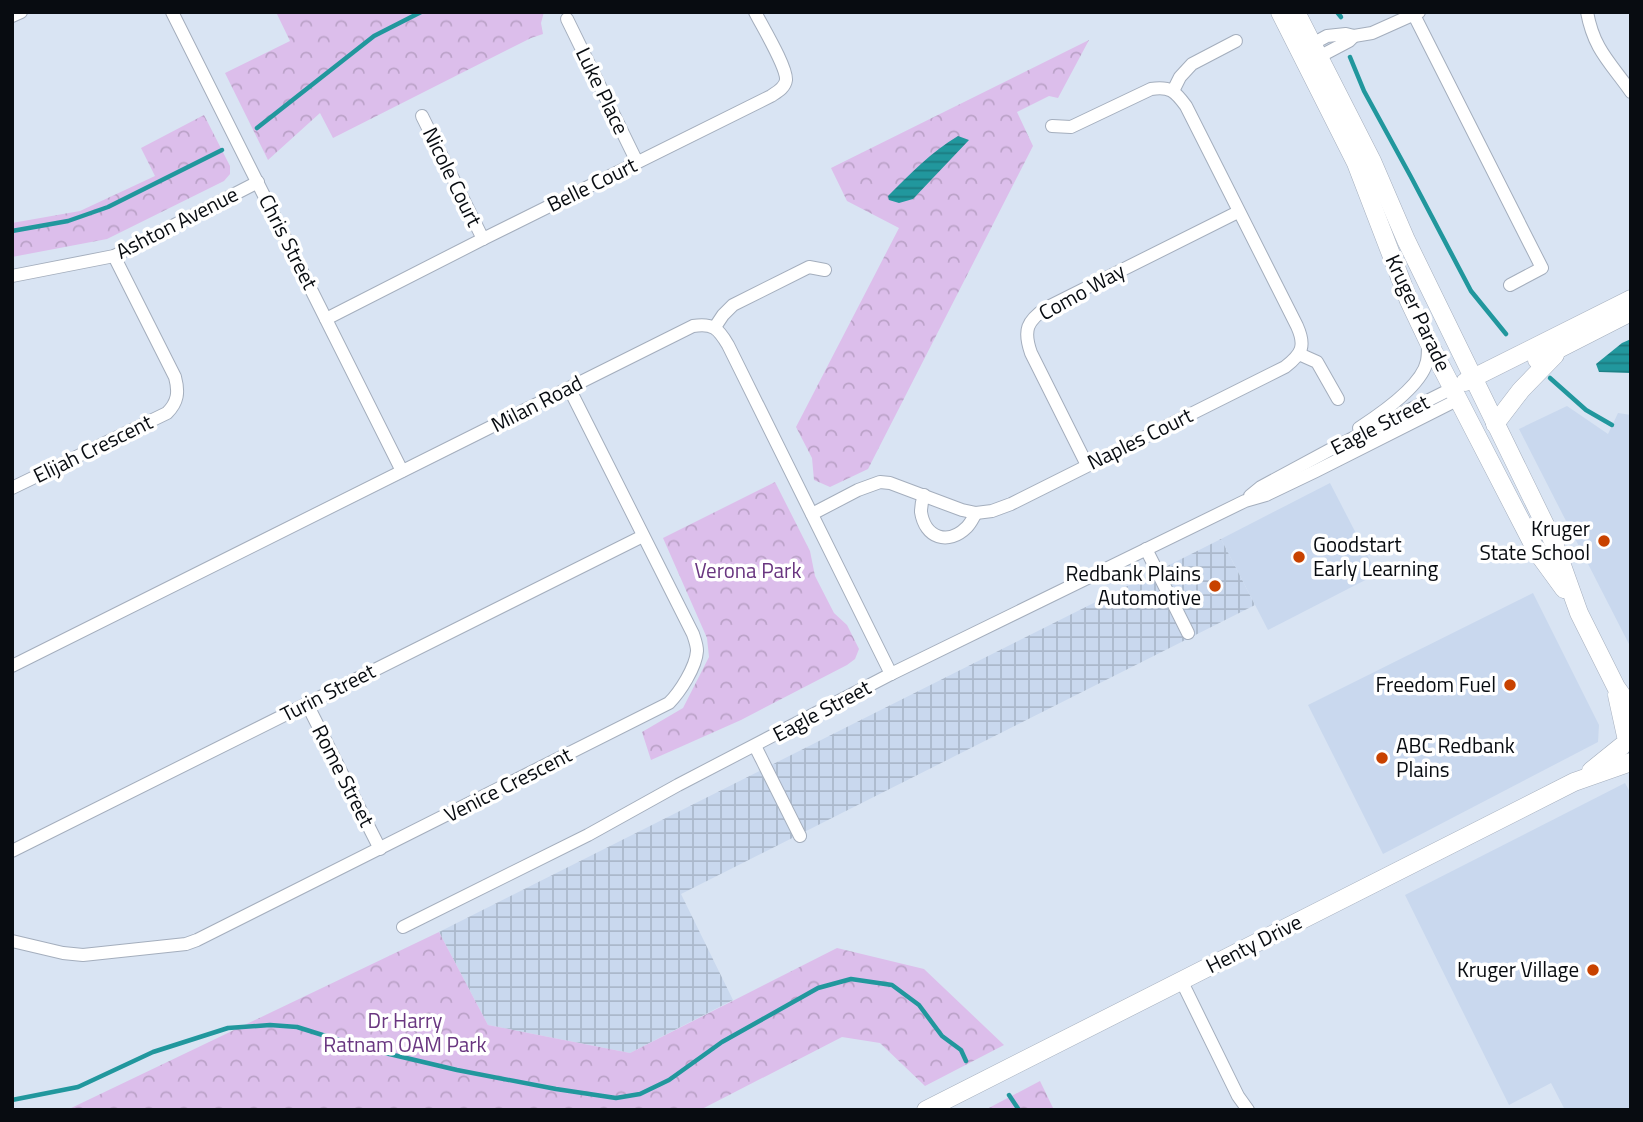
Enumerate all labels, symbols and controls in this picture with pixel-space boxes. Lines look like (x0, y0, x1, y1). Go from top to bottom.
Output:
street label: Luke Place (568, 41, 638, 140)
street label: Nicole Court (415, 121, 491, 232)
street label: Belle Court (541, 148, 643, 220)
street label: Ashton Avenue (110, 178, 243, 267)
street label: Chris Street (251, 188, 327, 295)
street label: Kruger Parade (1378, 249, 1460, 376)
street label: Como Way (1032, 254, 1131, 328)
street label: Milan Road (485, 366, 588, 440)
street label: Eagle Street (1325, 385, 1435, 463)
street label: Naples Court (1081, 399, 1198, 477)
street label: Elijah Crescent (28, 405, 158, 491)
place label: Kruger State School (1479, 512, 1590, 568)
place label: Goodstart Early Learning (1313, 528, 1439, 584)
marker: Kruger State School (1596, 533, 1612, 549)
marker: Goodstart Early Learning (1291, 549, 1307, 565)
park label: Verona Park (695, 554, 801, 586)
place label: Redbank Plains Automotive (1066, 557, 1201, 613)
marker: Redbank Plains Automotive (1207, 578, 1223, 594)
street label: Turin Street (275, 654, 381, 730)
place label: Freedom Fuel (1375, 668, 1496, 700)
street label: Eagle Street (767, 671, 877, 749)
marker: Freedom Fuel (1502, 677, 1518, 693)
street label: Rome Street (304, 719, 384, 833)
place label: ABC Redbank Plains (1396, 729, 1515, 785)
street label: Venice Crescent (438, 738, 577, 830)
marker: ABC Redbank Plains (1374, 750, 1390, 766)
street label: Henty Drive (1200, 905, 1307, 981)
place label: Kruger Village (1457, 953, 1579, 985)
marker: Kruger Village (1585, 962, 1601, 978)
park label: Dr Harry Ratnam OAM Park (323, 1004, 487, 1060)

